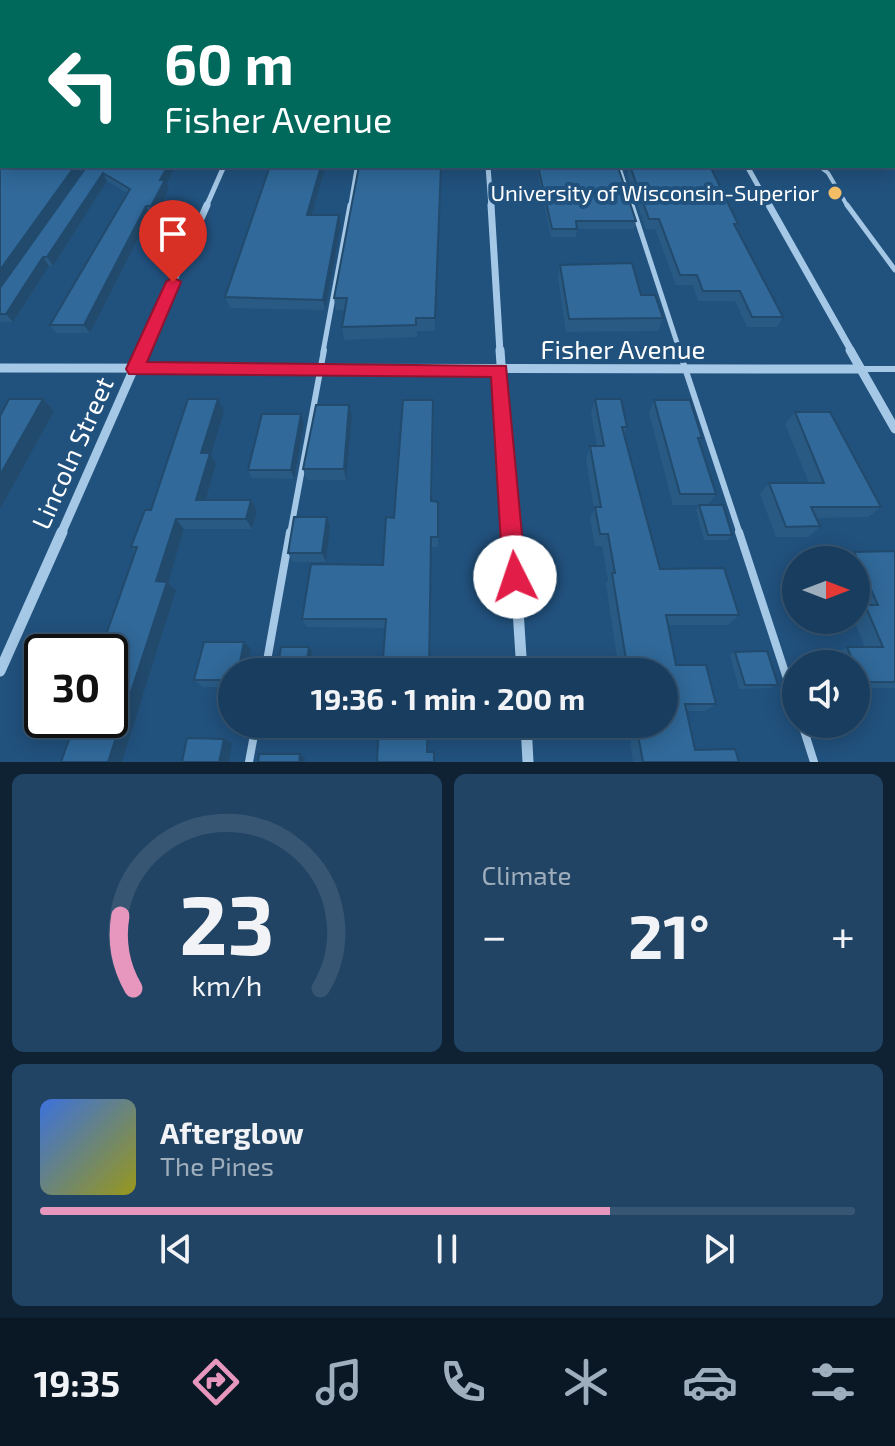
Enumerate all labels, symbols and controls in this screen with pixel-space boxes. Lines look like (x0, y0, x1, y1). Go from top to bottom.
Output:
text: 60 m (164, 29, 294, 96)
icon: left (32, 32, 136, 136)
text: Fisher Avenue (164, 97, 392, 140)
place label: University of Wisconsin-Superior (490, 179, 819, 205)
marker: University of Wisconsin-Superior (826, 184, 844, 202)
pin (139, 200, 207, 282)
icon: arrive (151, 212, 195, 256)
street label: Fisher Avenue (541, 333, 705, 364)
street label: Lincoln Street (24, 372, 119, 533)
position arrow (473, 535, 557, 619)
north arrow (782, 546, 870, 634)
map controls (782, 546, 870, 738)
speed limit sign: 30 (24, 634, 128, 738)
button: sound (782, 650, 870, 738)
text: 19:36 · 1 min · 200 m (311, 680, 585, 716)
text: Climate (482, 859, 571, 890)
text: 23 (179, 872, 275, 972)
text: 21° (628, 899, 710, 971)
text: − (482, 908, 507, 961)
text: + (831, 908, 855, 961)
text: km/h (191, 967, 262, 1002)
text: Afterglow (160, 1114, 304, 1150)
text: The Pines (160, 1150, 274, 1181)
icon: previous (154, 1227, 198, 1271)
icon: pause (425, 1227, 469, 1271)
icon: next (697, 1227, 741, 1271)
icon: directions (188, 1354, 244, 1410)
icon: music (311, 1354, 367, 1410)
icon: phone (435, 1354, 491, 1410)
icon: climate (558, 1354, 614, 1410)
icon: car (682, 1354, 738, 1410)
icon: filters (805, 1354, 861, 1410)
text: 19:35 (34, 1361, 120, 1404)

